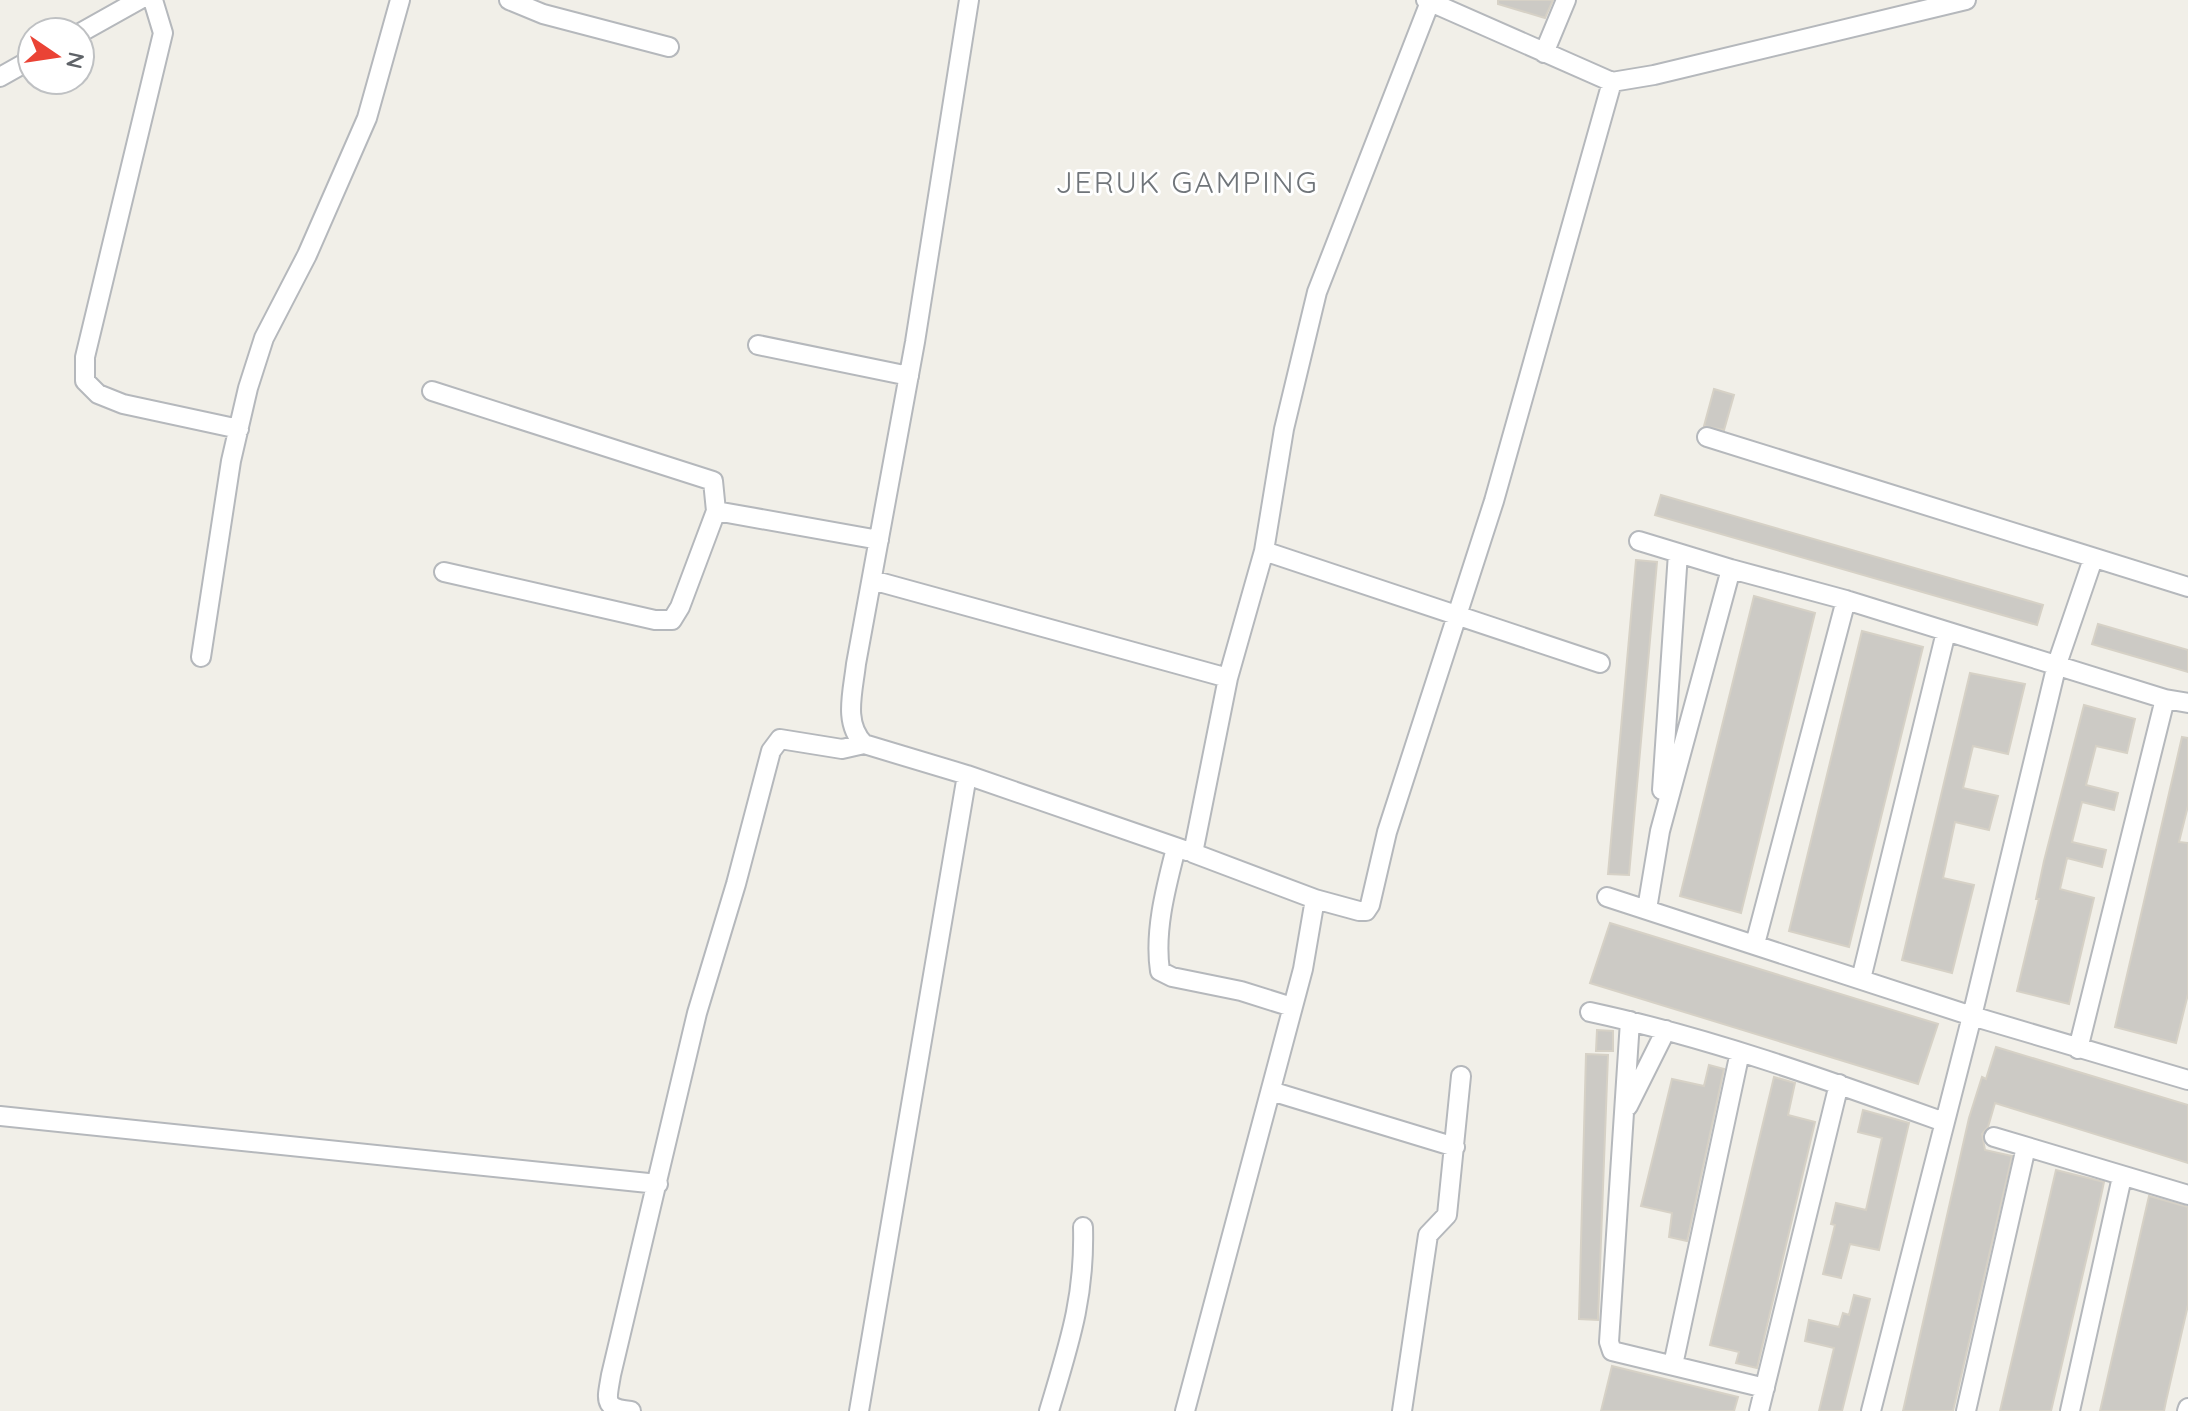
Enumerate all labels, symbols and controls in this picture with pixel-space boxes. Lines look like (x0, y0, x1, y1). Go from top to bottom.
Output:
north arrow (16, 16, 96, 96)
text: N (60, 49, 91, 72)
district label: JERUK GAMPING (1055, 163, 1319, 201)

